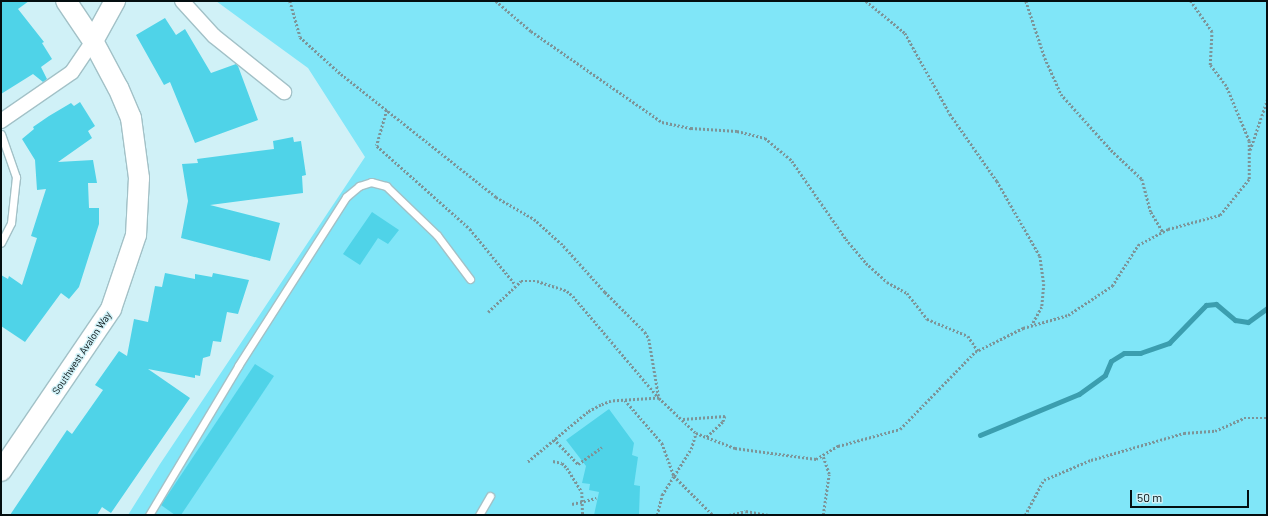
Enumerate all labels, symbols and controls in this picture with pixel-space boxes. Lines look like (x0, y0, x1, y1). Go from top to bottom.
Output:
street label: Southwest Avalon Way (50, 309, 114, 397)
scale bar (1132, 482, 1251, 508)
text: 50 m (1137, 490, 1162, 504)

